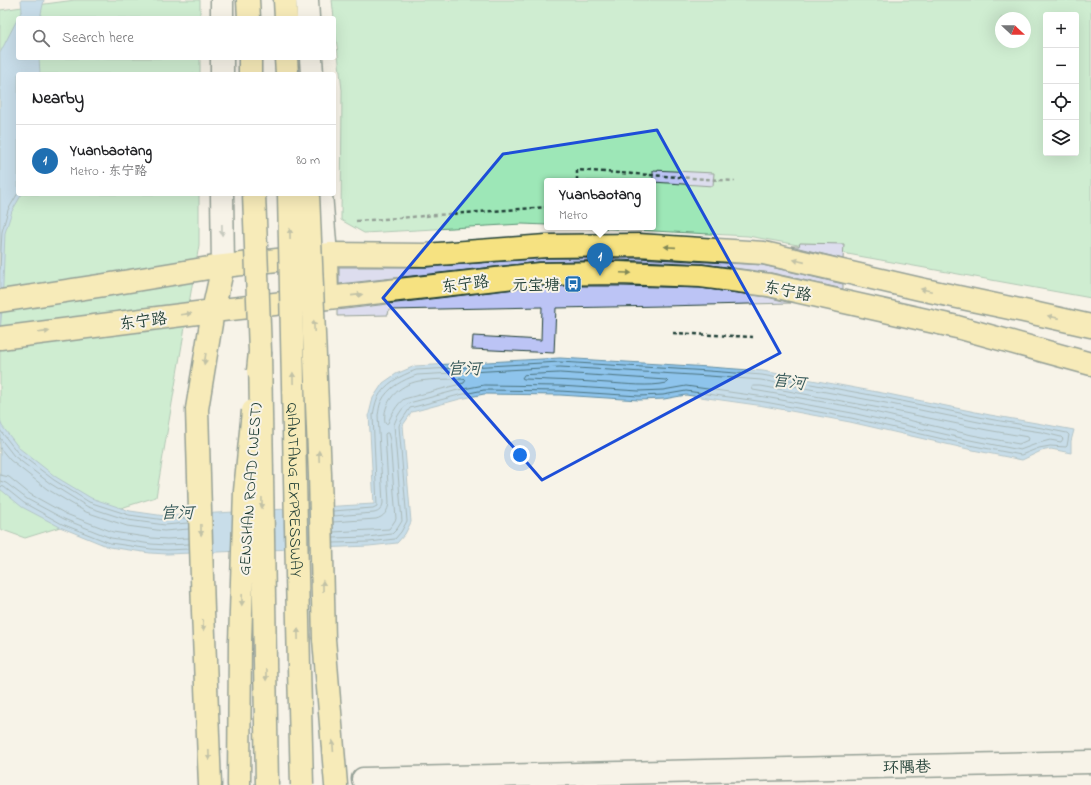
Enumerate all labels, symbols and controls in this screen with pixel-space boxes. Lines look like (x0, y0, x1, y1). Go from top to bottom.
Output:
north arrow (995, 12, 1031, 48)
map controls (1043, 12, 1079, 156)
button: + (1043, 12, 1079, 48)
search box (16, 16, 336, 60)
icon: search (30, 27, 52, 49)
text: Search here (62, 27, 134, 49)
button: − (1043, 48, 1079, 84)
button: locate (1043, 84, 1079, 120)
text: Nearby (32, 86, 84, 111)
button: layers (1043, 120, 1079, 156)
text: Yuanbaotang (70, 140, 152, 162)
text: 1 (43, 151, 47, 170)
text: 80 m (296, 151, 320, 170)
text: Metro · 东宁路 (70, 162, 147, 181)
popup (544, 178, 656, 230)
text: Yuanbaotang (559, 184, 641, 206)
text: Metro (559, 206, 588, 225)
one-way arrow (219, 224, 225, 237)
one-way arrow (287, 227, 293, 240)
pin: 1 (587, 243, 613, 276)
one-way arrow (663, 244, 676, 250)
one-way arrow (793, 258, 805, 264)
street label: 东宁路 (440, 270, 491, 300)
one-way arrow (620, 270, 633, 276)
place label: 元宝塘 (512, 274, 560, 298)
bus stop icon: 元宝塘 (563, 274, 583, 294)
street label: 东宁路 (762, 276, 813, 308)
one-way arrow (920, 287, 932, 293)
one-way arrow (351, 292, 363, 298)
street label: 东宁路 (118, 307, 169, 337)
one-way arrow (180, 311, 192, 317)
one-way arrow (1047, 314, 1059, 320)
one-way arrow (310, 320, 317, 332)
one-way arrow (38, 329, 50, 335)
one-way arrow (202, 353, 208, 365)
water label: 官河 (447, 357, 484, 382)
water label: 官河 (770, 368, 810, 397)
one-way arrow (290, 371, 296, 384)
street label: GENSHAN ROAD (WEST) (233, 402, 269, 576)
street label: QIANTANG EXPRESSWAY (279, 402, 307, 578)
your location (510, 445, 530, 465)
one-way arrow (316, 449, 322, 462)
one-way arrow (259, 497, 266, 509)
water label: 官河 (160, 501, 197, 526)
one-way arrow (197, 524, 204, 536)
one-way arrow (320, 579, 326, 592)
one-way arrow (238, 594, 245, 606)
one-way arrow (200, 619, 207, 631)
one-way arrow (295, 627, 301, 640)
one-way arrow (262, 669, 269, 681)
one-way arrow (330, 740, 337, 752)
one-way arrow (206, 749, 212, 762)
street label: 环隅巷 (883, 756, 931, 780)

